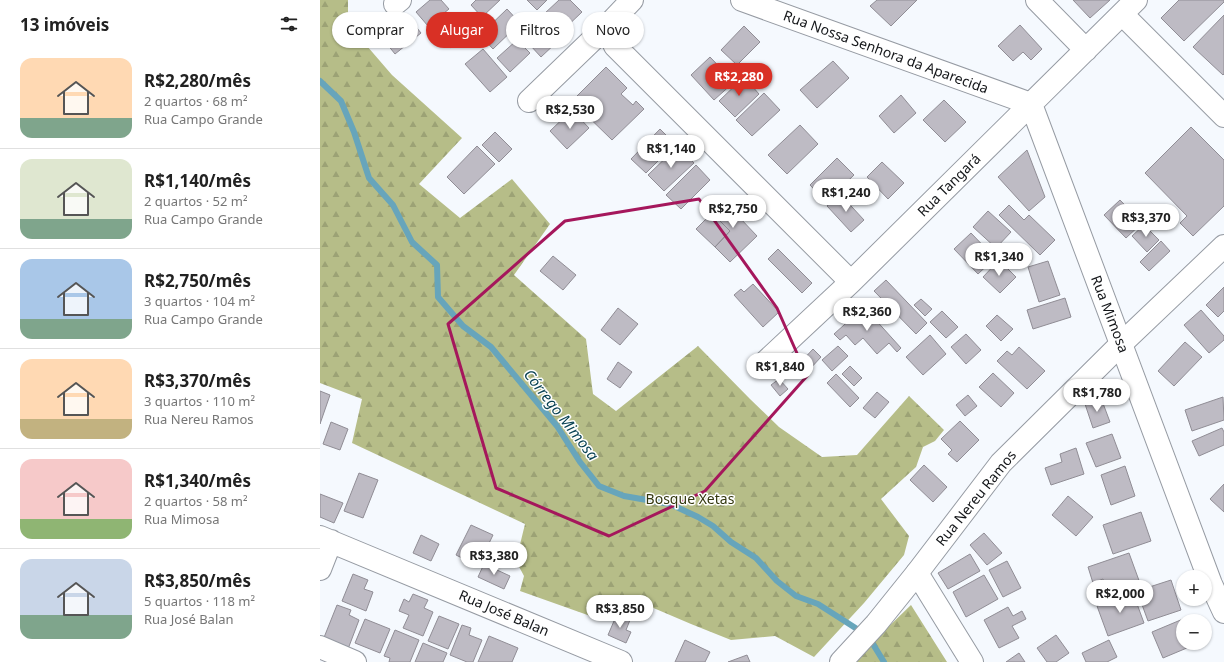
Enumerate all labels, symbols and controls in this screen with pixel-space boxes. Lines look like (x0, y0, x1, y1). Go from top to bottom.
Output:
street label: Rua Nossa Senhora da Aparecida (781, 6, 991, 98)
chip: Comprar (332, 12, 418, 48)
chip: Alugar (426, 12, 498, 48)
chip: Filtros (506, 12, 574, 48)
chip: Novo (582, 12, 644, 48)
text: 13 imóveis (20, 13, 109, 36)
icon: filters (278, 13, 300, 35)
pin: R$2,280 (702, 63, 776, 97)
text: R$2,280 (714, 67, 764, 85)
text: R$2,280/mês (144, 69, 251, 92)
icon: home (52, 74, 100, 122)
text: 2 quartos · 68 m² (144, 92, 248, 110)
pin: R$2,530 (533, 96, 607, 130)
text: R$2,530 (545, 100, 595, 118)
text: Rua Campo Grande (144, 110, 263, 128)
pin: R$1,140 (634, 135, 708, 169)
text: R$1,140 (646, 139, 696, 157)
street label: Rua Tangará (913, 149, 984, 220)
text: R$1,140/mês (144, 169, 251, 192)
icon: home (52, 175, 100, 223)
pin: R$1,240 (809, 179, 883, 213)
text: R$1,240 (821, 183, 871, 201)
text: 2 quartos · 52 m² (144, 192, 248, 210)
pin: R$2,750 (696, 195, 770, 229)
text: R$2,750 (708, 199, 758, 217)
pin: R$3,370 (1109, 204, 1183, 238)
text: R$3,370 (1121, 208, 1171, 226)
text: Rua Campo Grande (144, 210, 263, 228)
pin: R$1,340 (962, 243, 1036, 277)
text: R$1,340 (974, 247, 1024, 265)
text: R$2,750/mês (144, 269, 251, 292)
street label: Rua Mimosa (1087, 272, 1134, 355)
icon: home (52, 275, 100, 323)
text: 3 quartos · 104 m² (144, 292, 255, 310)
pin: R$2,360 (830, 298, 904, 332)
text: R$2,360 (842, 302, 892, 320)
text: Rua Campo Grande (144, 310, 263, 328)
pin: R$1,840 (743, 353, 817, 387)
text: R$1,840 (755, 357, 805, 375)
water label: Córrego Mimosa (520, 365, 604, 464)
text: R$3,370/mês (144, 369, 251, 392)
icon: home (52, 375, 100, 423)
pin: R$1,780 (1060, 379, 1134, 413)
text: R$1,780 (1072, 383, 1122, 401)
text: 3 quartos · 110 m² (144, 392, 255, 410)
text: Rua Nereu Ramos (144, 410, 254, 428)
street label: Rua Nereu Ramos (931, 446, 1020, 549)
text: R$1,340/mês (144, 469, 251, 492)
icon: home (52, 475, 100, 523)
park label: Bosque Xetas (646, 489, 735, 508)
text: 2 quartos · 58 m² (144, 492, 248, 510)
text: Rua Mimosa (144, 510, 219, 528)
pin: R$3,380 (457, 542, 531, 576)
text: R$3,380 (469, 546, 519, 564)
text: R$3,850/mês (144, 569, 251, 592)
map controls (1176, 570, 1212, 650)
button: + (1176, 570, 1212, 606)
icon: home (52, 575, 100, 623)
pin: R$2,000 (1083, 580, 1157, 614)
text: R$2,000 (1095, 584, 1145, 602)
street label: Rua José Balan (456, 585, 552, 640)
text: 5 quartos · 118 m² (144, 592, 255, 610)
pin: R$3,850 (583, 595, 657, 629)
text: R$3,850 (595, 599, 645, 617)
text: Rua José Balan (144, 610, 234, 628)
button: − (1176, 614, 1212, 650)

